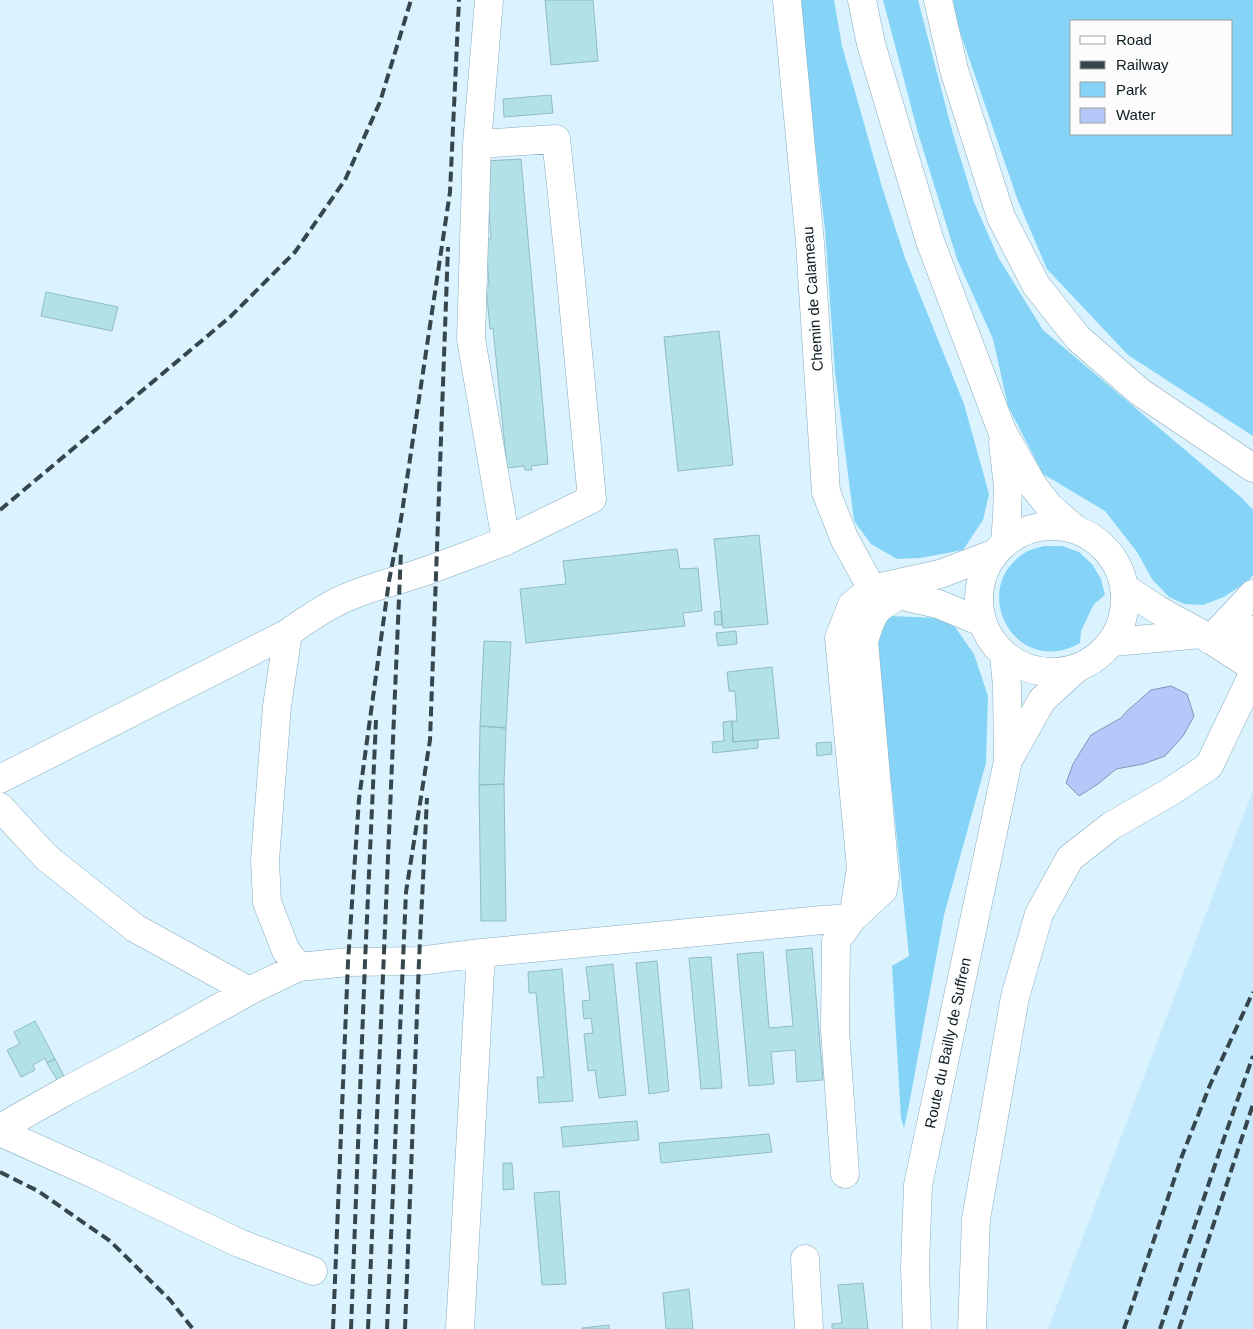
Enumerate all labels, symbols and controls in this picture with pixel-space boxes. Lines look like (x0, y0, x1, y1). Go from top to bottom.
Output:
legend (1070, 20, 1233, 135)
text: Road (1116, 31, 1152, 48)
text: Railway (1116, 56, 1169, 73)
text: Park (1116, 81, 1147, 98)
text: Water (1116, 106, 1155, 123)
street label: Chemin de Calameau (799, 226, 826, 372)
street label: Route du Bailly de Suffren (921, 956, 974, 1130)

